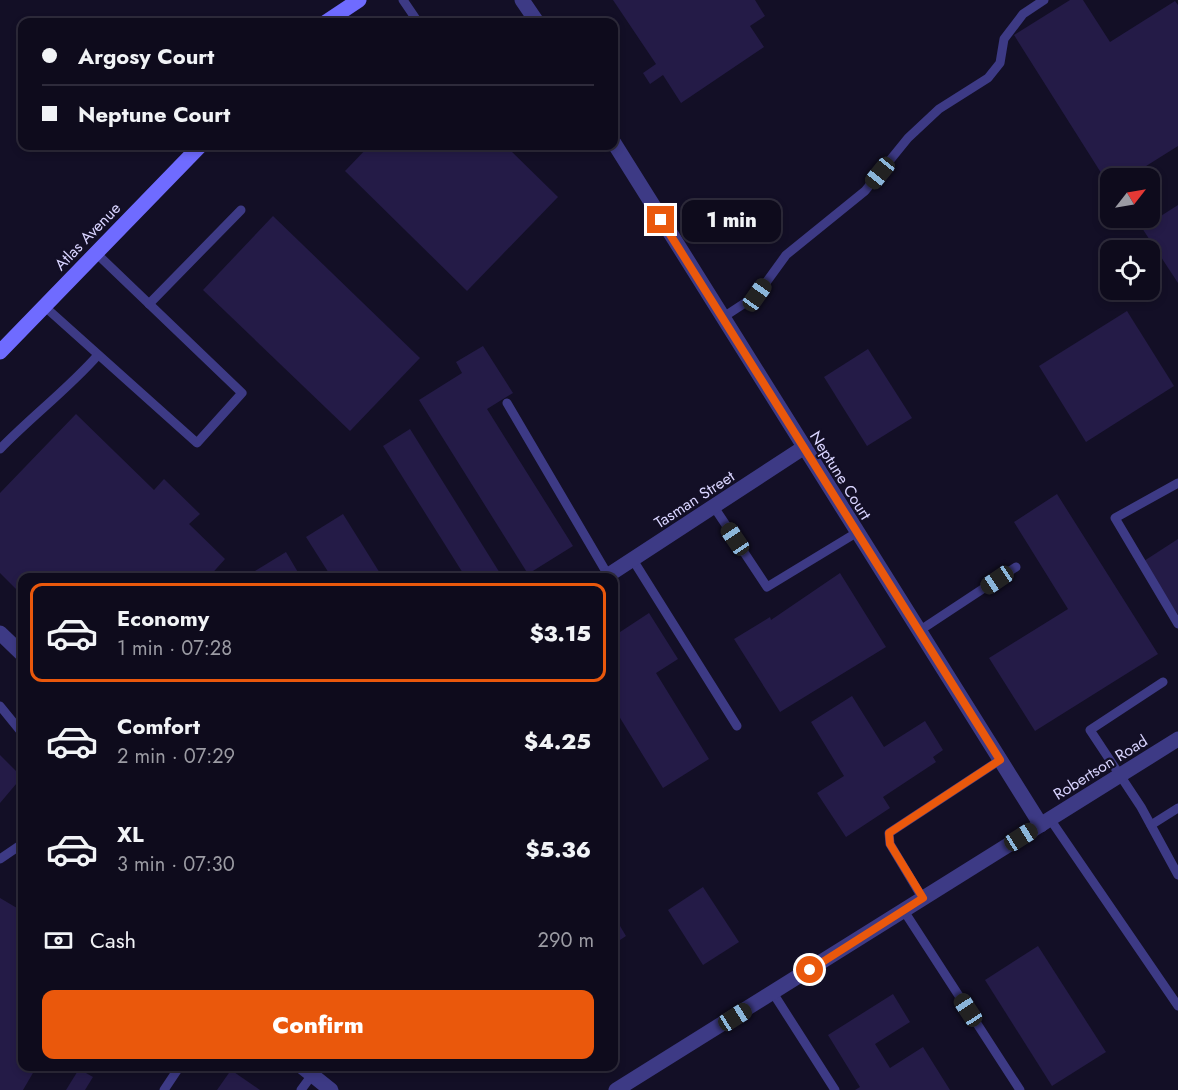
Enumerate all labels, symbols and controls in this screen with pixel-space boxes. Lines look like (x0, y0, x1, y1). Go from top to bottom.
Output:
text: Argosy Court (78, 40, 214, 72)
text: Neptune Court (78, 98, 230, 130)
car (862, 153, 898, 193)
north arrow (1100, 168, 1160, 228)
map controls (1100, 168, 1160, 300)
street label: Atlas Avenue (49, 197, 126, 276)
callout: 1 min (682, 199, 781, 241)
route end (647, 206, 674, 233)
text: 1 min (706, 206, 757, 235)
button: locate (1100, 240, 1160, 300)
car (739, 275, 775, 315)
street label: Neptune Court (804, 426, 877, 524)
street label: Tasman Street (650, 465, 739, 534)
car (717, 519, 753, 559)
car (977, 562, 1017, 598)
text: Economy (117, 602, 209, 634)
icon: car (45, 606, 99, 660)
text: $3.15 (530, 617, 591, 649)
text: 1 min · 07:28 (117, 634, 232, 663)
text: Comfort (117, 710, 200, 742)
icon: car (45, 714, 99, 768)
text: $4.25 (524, 725, 591, 757)
street label: Robertson Road (1049, 729, 1152, 806)
text: 2 min · 07:29 (117, 742, 235, 771)
text: XL (117, 818, 144, 850)
car (1001, 820, 1041, 854)
icon: car (45, 822, 99, 876)
text: $5.36 (526, 833, 591, 865)
text: 3 min · 07:30 (117, 850, 235, 879)
icon: cash (42, 924, 75, 957)
text: Cash (90, 924, 136, 956)
text: 290 m (538, 926, 594, 955)
route start (796, 956, 823, 983)
button: Confirm (42, 990, 594, 1059)
car (951, 990, 985, 1030)
car (715, 1000, 755, 1034)

